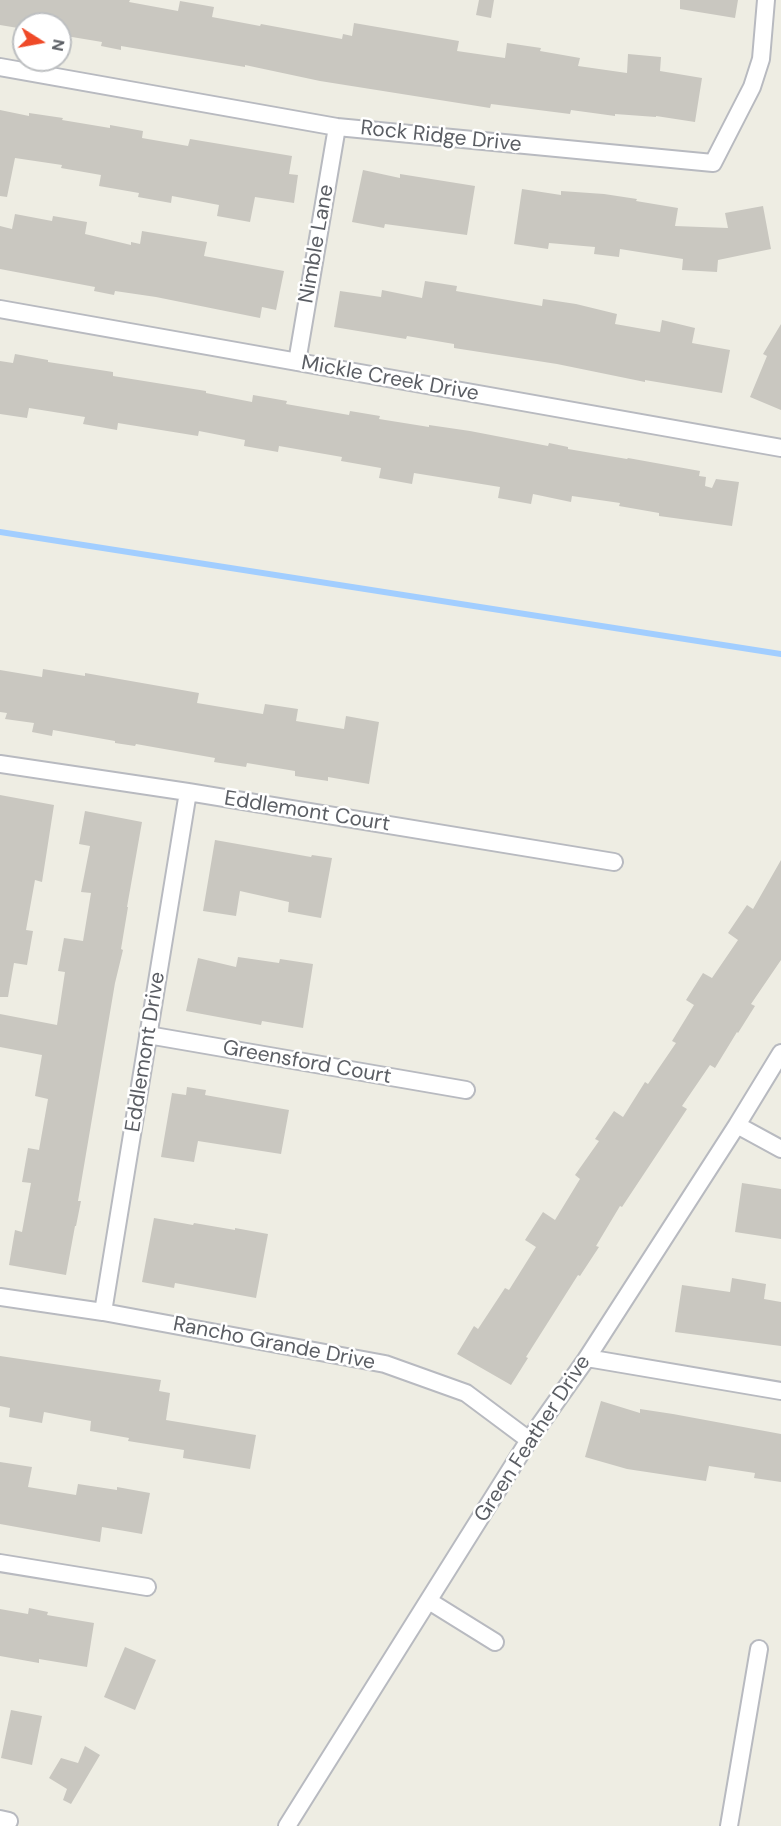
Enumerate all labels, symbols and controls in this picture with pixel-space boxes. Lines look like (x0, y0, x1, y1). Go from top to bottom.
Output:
north arrow (12, 12, 72, 72)
text: N (47, 37, 70, 53)
street label: Rock Ridge Drive (359, 116, 523, 158)
street label: Nimble Lane (294, 183, 340, 305)
street label: Mickle Creek Drive (299, 351, 481, 407)
street label: Eddlemont Court (222, 786, 392, 838)
street label: Eddlemont Drive (121, 970, 171, 1134)
street label: Greensford Court (221, 1036, 393, 1090)
street label: Rancho Grande Drive (171, 1312, 377, 1376)
street label: Green Feather Drive (470, 1351, 596, 1527)

